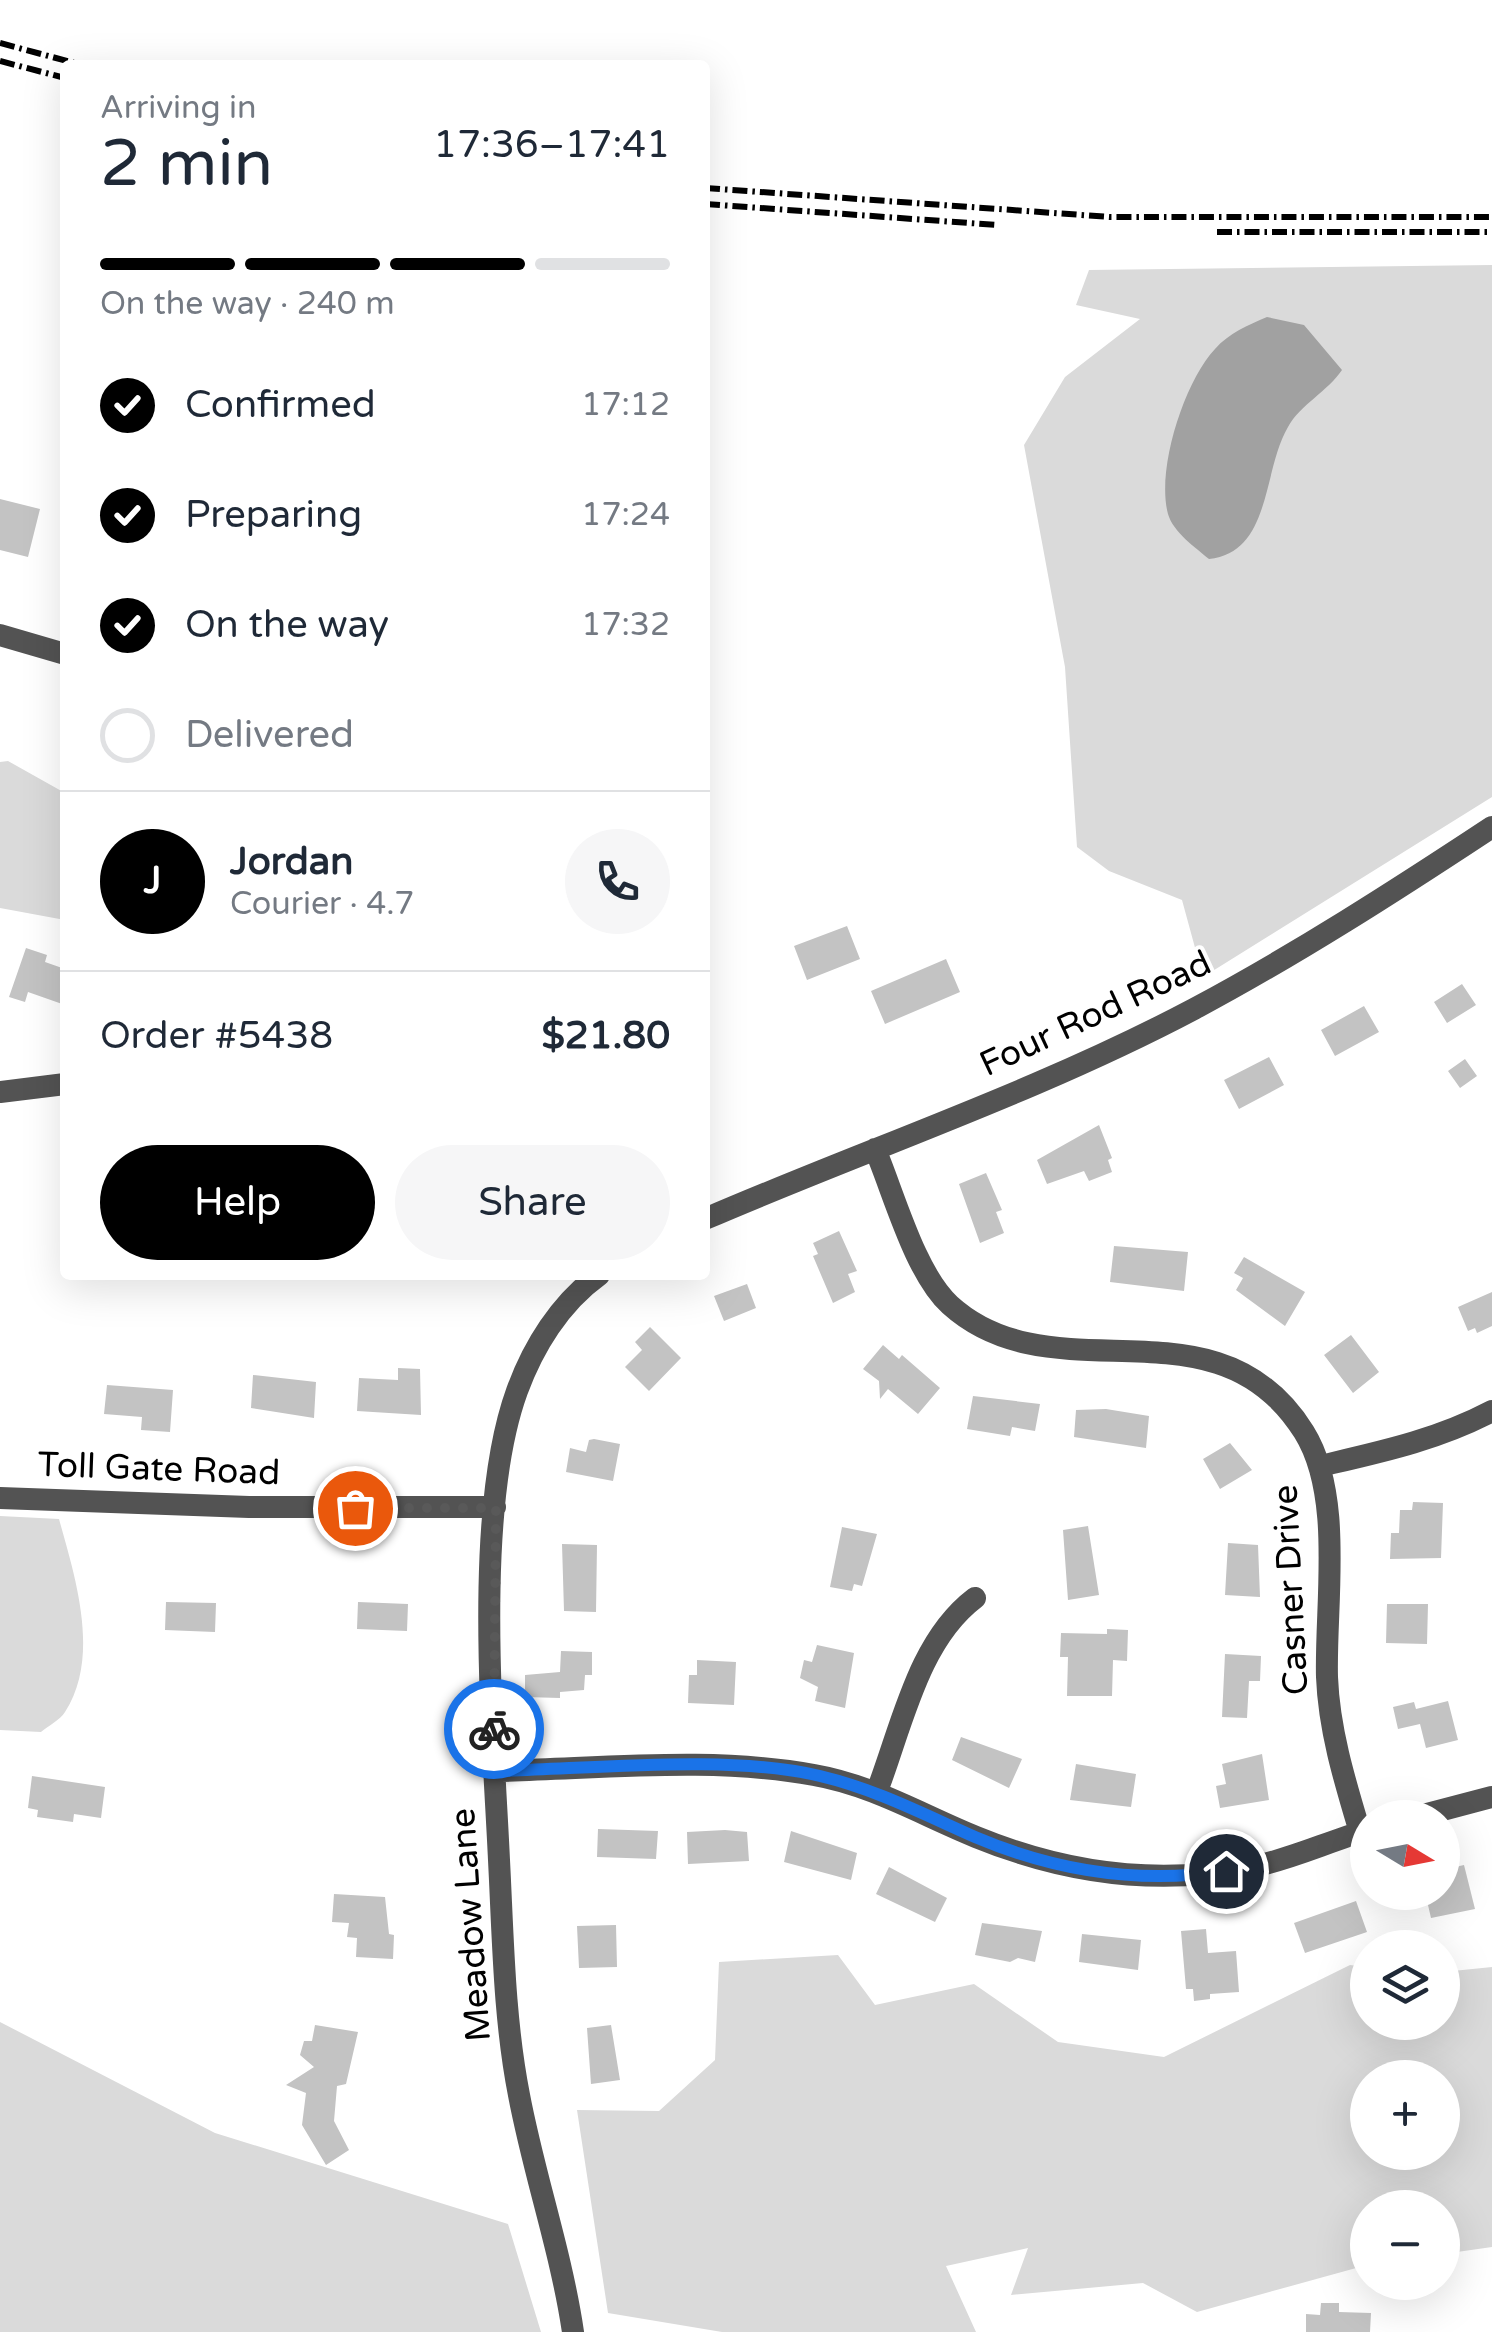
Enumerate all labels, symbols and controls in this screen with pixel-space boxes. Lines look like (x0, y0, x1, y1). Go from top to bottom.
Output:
text: Arriving in (100, 89, 257, 127)
text: 17:36–17:41 (433, 122, 670, 168)
text: 2 min (100, 125, 273, 204)
text: On the way · 240 m (100, 285, 395, 323)
icon: check (100, 378, 155, 433)
text: Confirmed (185, 382, 376, 428)
text: 17:12 (581, 386, 670, 424)
icon: check (100, 488, 155, 543)
text: Preparing (185, 492, 362, 538)
text: 17:24 (581, 496, 670, 534)
icon: check (100, 598, 155, 653)
text: On the way (185, 602, 389, 648)
text: 17:32 (581, 606, 670, 644)
text: Delivered (185, 712, 354, 758)
button: phone (565, 829, 670, 934)
text: Jordan (230, 839, 353, 885)
text: J (144, 858, 161, 904)
text: Courier · 4.7 (230, 885, 414, 923)
street label: Four Rod Road (973, 942, 1218, 1086)
text: Order #5438 (100, 1013, 333, 1059)
text: $21.80 (541, 1013, 670, 1059)
button: Help (100, 1145, 375, 1260)
button: Share (395, 1145, 670, 1260)
street label: Toll Gate Road (37, 1444, 281, 1494)
pin (313, 1466, 398, 1551)
icon: bag (328, 1481, 383, 1536)
street label: Casner Drive (1265, 1484, 1317, 1696)
courier (444, 1679, 544, 1779)
icon: bike (467, 1702, 522, 1757)
north arrow (1350, 1800, 1460, 1910)
map controls (1350, 1800, 1460, 2300)
street label: Meadow Lane (442, 1807, 500, 2043)
pin (1184, 1829, 1269, 1914)
icon: home (1199, 1844, 1254, 1899)
button: layers (1350, 1930, 1460, 2040)
button: + (1350, 2060, 1460, 2170)
button: − (1350, 2190, 1460, 2300)

